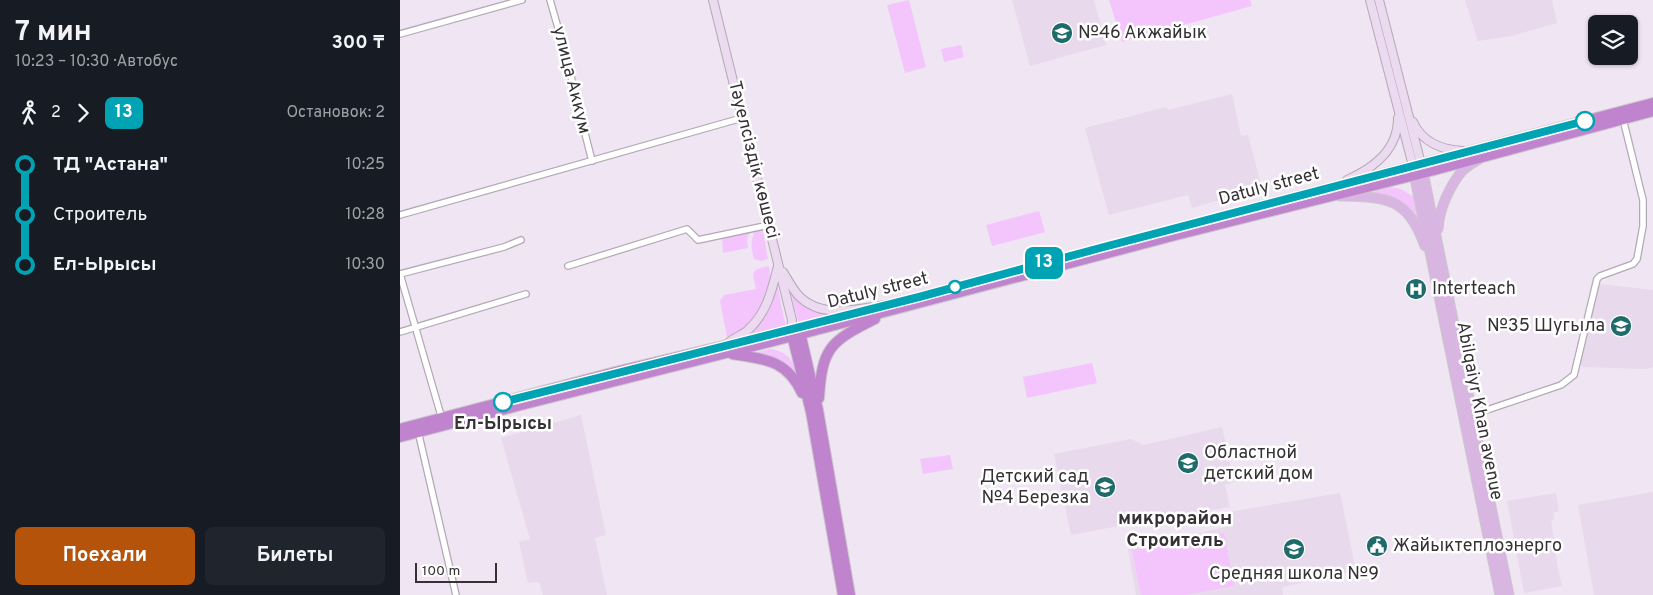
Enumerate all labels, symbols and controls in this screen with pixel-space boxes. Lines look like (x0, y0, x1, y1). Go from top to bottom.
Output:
text: 7 мин (15, 15, 92, 51)
map controls (1588, 15, 1638, 65)
button: layers (1588, 15, 1638, 65)
school or university icon: №46 Акжайык (1050, 21, 1074, 45)
place label: №46 Акжайык (1078, 22, 1207, 45)
street label: улица Аккум (547, 24, 595, 136)
text: 300 ₸ (332, 31, 385, 55)
text: 10:23 – 10:30 · Автобус (15, 52, 178, 72)
street label: Тәуелсіздік көшесі (722, 79, 784, 241)
icon: walk (15, 99, 43, 127)
icon: forward (69, 99, 97, 127)
text: 13 (115, 101, 133, 124)
text: 2 (51, 103, 61, 123)
text: Остановок: 2 (287, 103, 385, 123)
unlabelled marker (1575, 111, 1595, 131)
text: ТД "Астана" (53, 153, 168, 177)
text: 10:25 (345, 155, 385, 175)
street label: Datuly street (1216, 163, 1322, 211)
text: Строитель (53, 203, 147, 227)
text: 10:28 (346, 205, 385, 225)
line badge: 13 (1022, 247, 1066, 279)
text: 13 (1035, 251, 1053, 274)
text: Ел-Ырысы (53, 253, 157, 277)
text: 10:30 (345, 255, 385, 275)
street label: Datuly street (825, 267, 931, 315)
hospital icon: Interteach (1404, 277, 1428, 301)
place label: Interteach (1432, 278, 1516, 301)
unlabelled marker (948, 280, 962, 294)
school or university icon: №35 Шугыла (1609, 314, 1633, 338)
place label: №35 Шугыла (1487, 315, 1605, 338)
street label: Abilqaiyr Khan avenue (1450, 320, 1508, 502)
marker: Ел-Ырысы (493, 392, 513, 412)
place label: Ел-Ырысы (454, 413, 552, 436)
place label: Областной детский дом (1204, 442, 1313, 486)
school or university icon: Областной детский дом (1176, 451, 1200, 475)
place label: Детский сад №4 Березка (980, 466, 1089, 510)
school or university icon: Детский сад №4 Березка (1093, 475, 1117, 499)
district label: микрорайон Строитель (1118, 507, 1232, 553)
button: Поехали (15, 527, 195, 585)
button: Билеты (205, 527, 385, 585)
public building icon: Жайыктеплоэнерго (1365, 534, 1389, 558)
place label: Жайыктеплоэнерго (1393, 535, 1562, 558)
school or university icon: Средняя школа №9 (1282, 537, 1306, 561)
scale bar (415, 560, 498, 583)
text: 100 m (422, 563, 460, 580)
place label: Средняя школа №9 (1209, 563, 1379, 586)

